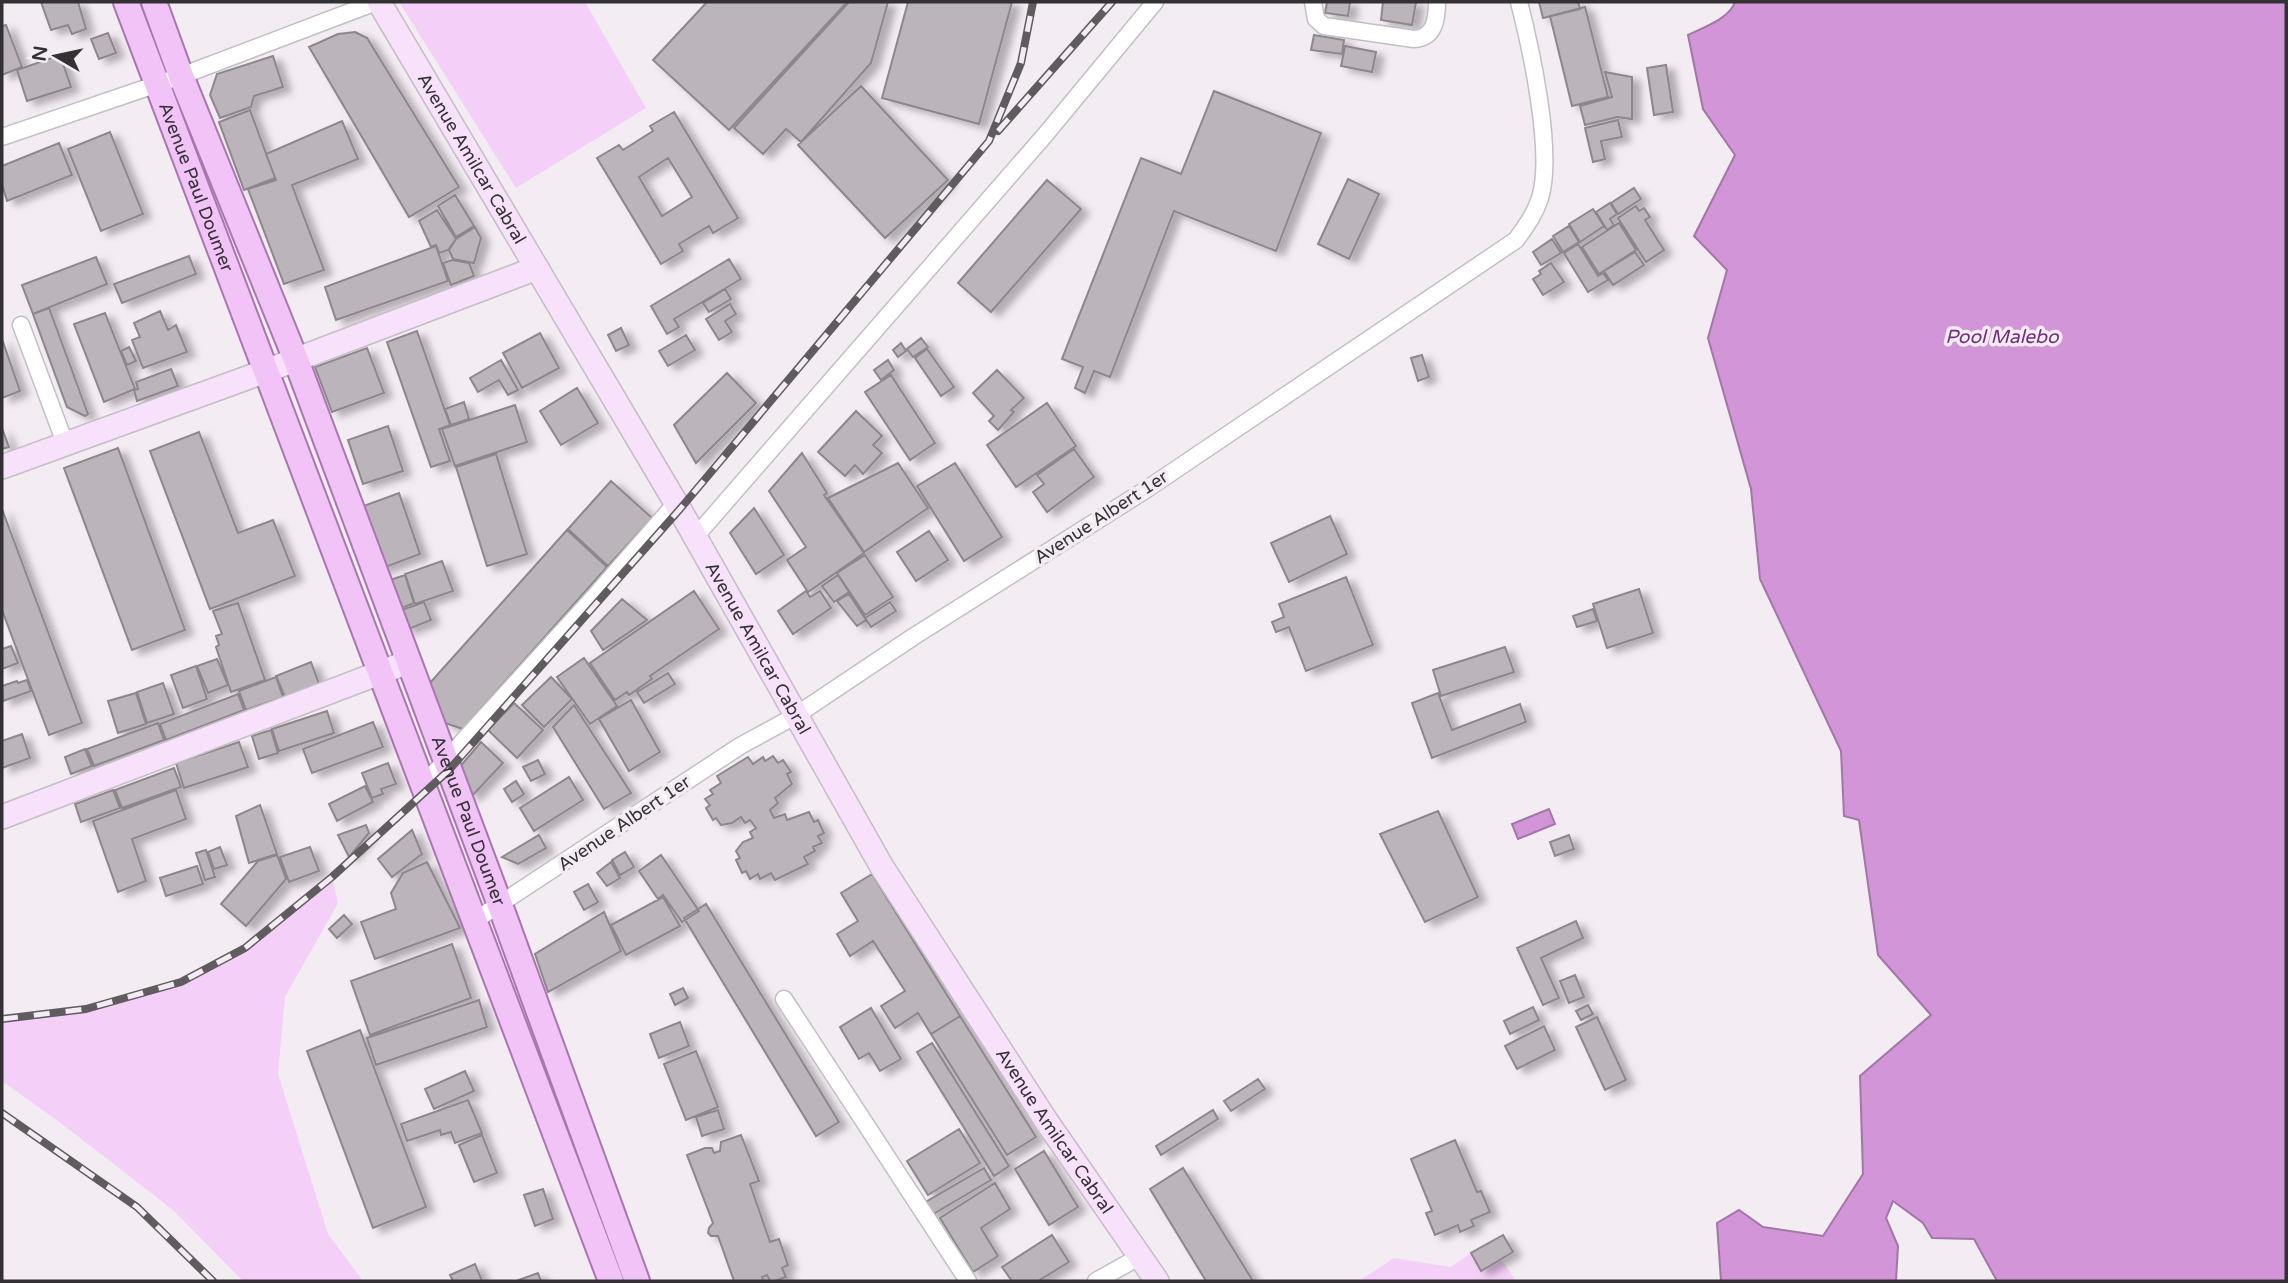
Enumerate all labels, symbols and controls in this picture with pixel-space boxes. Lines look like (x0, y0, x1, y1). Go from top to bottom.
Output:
north arrow (21, 21, 91, 91)
text: N (28, 44, 52, 63)
street label: Avenue Amilcar Cabral (413, 69, 531, 248)
street label: Avenue Paul Doumer (154, 99, 238, 275)
water label: Pool Malebo (1945, 326, 2060, 348)
street label: Avenue Albert 1er (1030, 465, 1172, 569)
street label: Avenue Amilcar Cabral (700, 558, 816, 738)
street label: Avenue Paul Doumer (427, 733, 510, 909)
street label: Avenue Albert 1er (553, 770, 695, 876)
street label: Avenue Amilcar Cabral (991, 1044, 1118, 1218)

